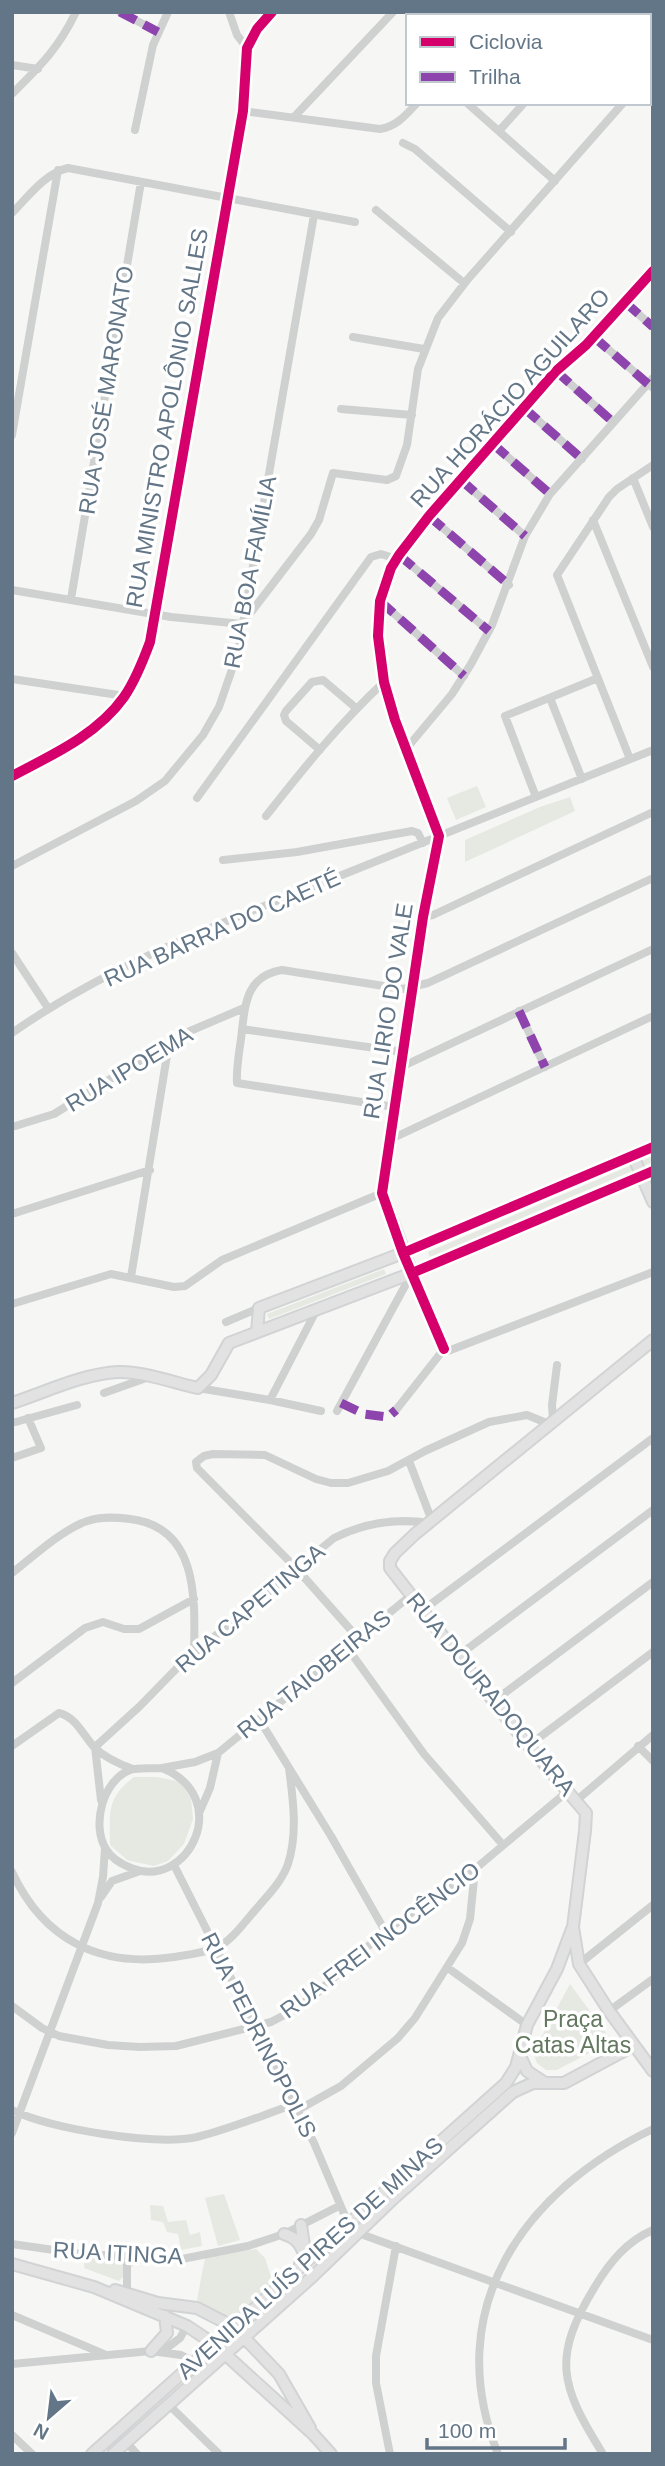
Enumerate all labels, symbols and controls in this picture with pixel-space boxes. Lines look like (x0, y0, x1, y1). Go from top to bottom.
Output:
legend (406, 14, 651, 105)
text: Ciclovia (469, 30, 543, 53)
text: Trilha (469, 65, 521, 88)
street label: RUA MINISTRO APOLÔNIO SALLES (120, 226, 213, 610)
street label: RUA JOSÉ MARONATO (74, 264, 138, 516)
street label: RUA HORÁCIO AGUILARO (405, 283, 615, 513)
street label: RUA BOA FAMÍLIA (219, 473, 282, 670)
street label: RUA BARRA DO CAETÉ (100, 864, 344, 992)
street label: RUA LIRIO DO VALE (358, 901, 418, 1121)
street label: RUA IPOEMA (61, 1021, 198, 1117)
street label: RUA CAPETINGA (170, 1538, 330, 1678)
street label: RUA DOURADOQUARA (401, 1587, 581, 1801)
street label: RUA TAIOBEIRAS (232, 1604, 396, 1744)
street label: RUA FREI INOCÊNCIO (275, 1857, 485, 2023)
street label: RUA PEDRINÓPOLIS (196, 1928, 322, 2142)
park label: Praça Catas Altas (515, 2006, 631, 2058)
street label: AVENIDA LUÍS PIRES DE MINAS (172, 2132, 448, 2384)
street label: RUA ITINGA (52, 2237, 184, 2269)
north arrow (14, 2382, 84, 2452)
scale bar (427, 2406, 565, 2450)
text: N (30, 2419, 52, 2444)
text: 100 m (438, 2419, 496, 2442)

